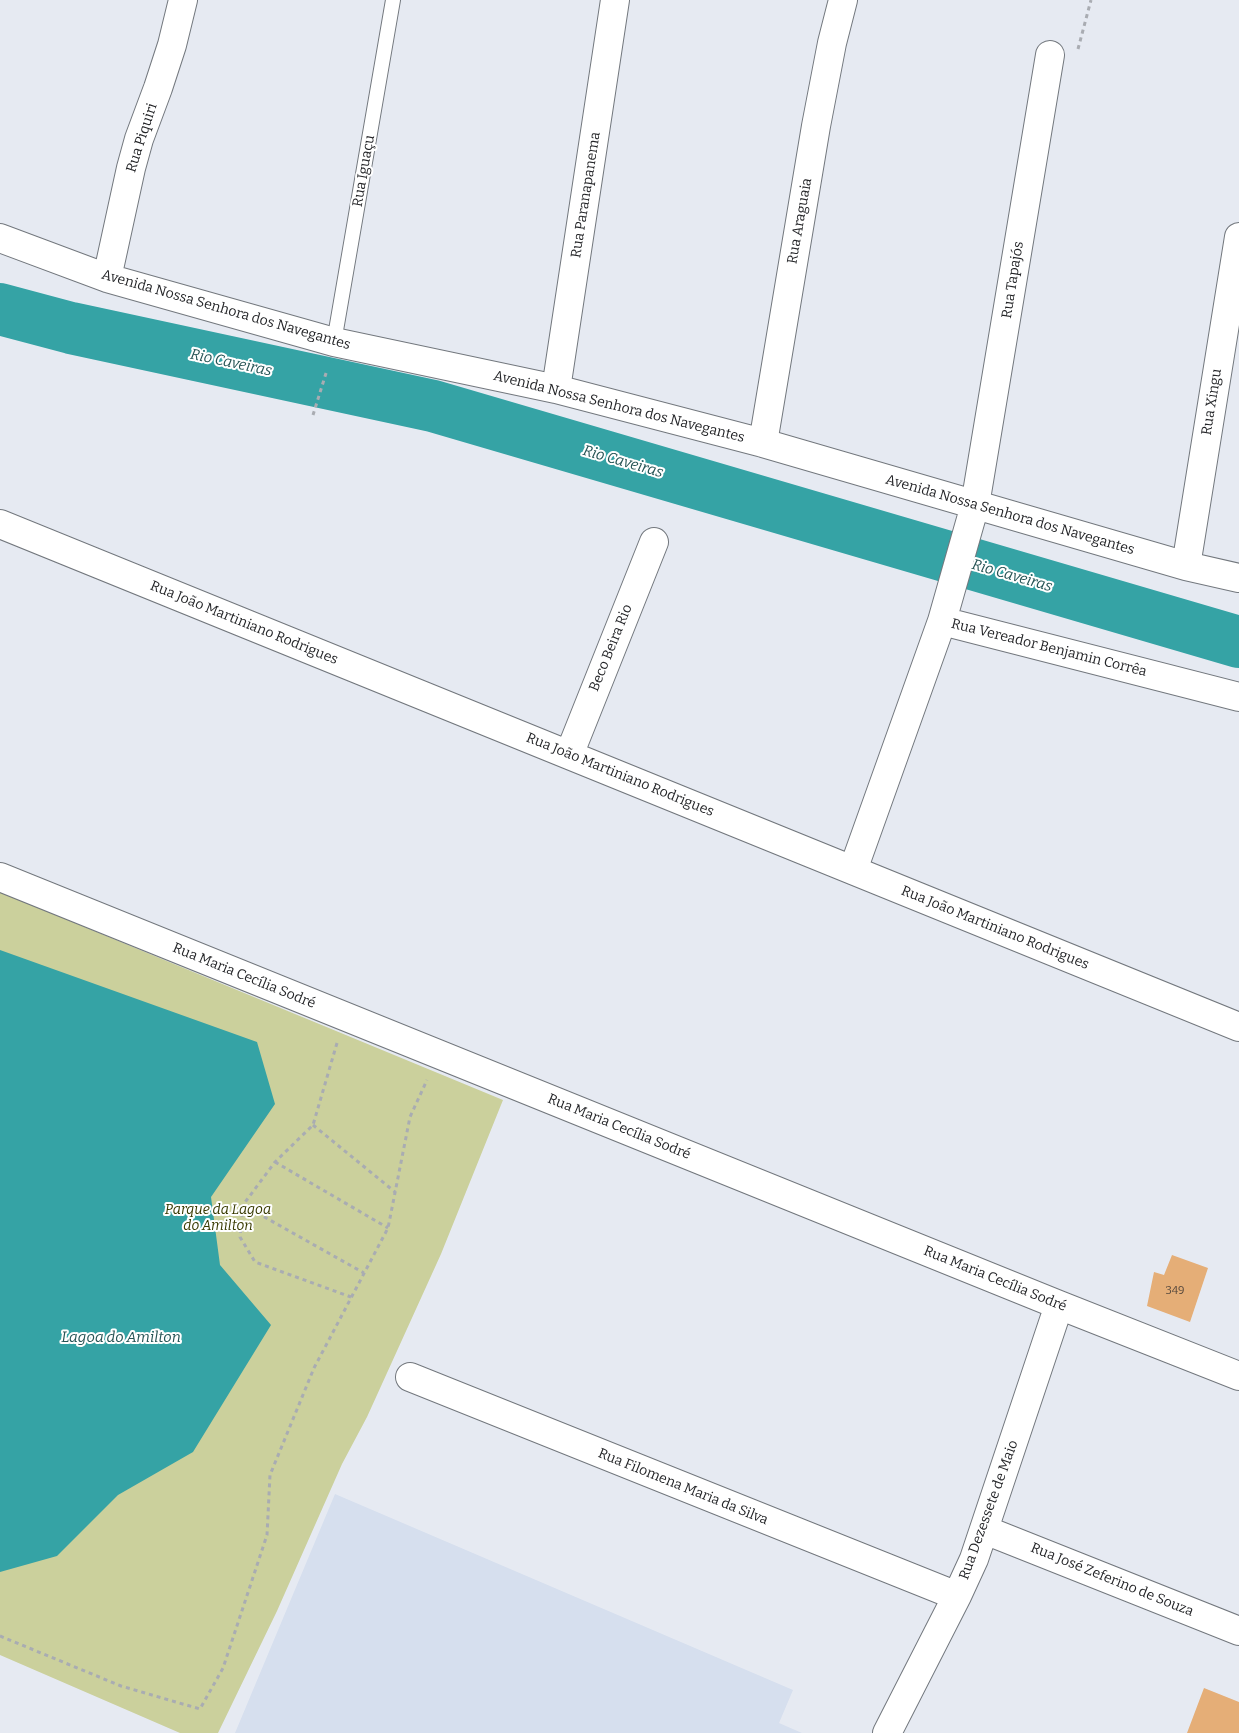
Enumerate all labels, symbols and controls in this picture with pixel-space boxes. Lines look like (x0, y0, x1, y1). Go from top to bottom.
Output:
street label: Rua Piquiri (123, 101, 161, 175)
street label: Rua Paranapanema (568, 131, 604, 259)
street label: Rua Iguaçu (349, 134, 379, 208)
street label: Rua Araguaia (784, 177, 816, 265)
street label: Rua Tapajós (999, 240, 1027, 320)
street label: Avenida Nossa Senhora dos Navegantes (100, 266, 352, 354)
water label: Rio Caveiras (189, 346, 273, 380)
street label: Avenida Nossa Senhora dos Navegantes (492, 368, 746, 446)
street label: Rua Xingu (1198, 368, 1226, 436)
water label: Rio Caveiras (581, 442, 665, 482)
street label: Avenida Nossa Senhora dos Navegantes (884, 471, 1136, 559)
water label: Rio Caveiras (970, 556, 1054, 596)
street label: Rua João Martiniano Rodrigues (148, 578, 340, 668)
street label: Beco Beira Rio (586, 602, 636, 694)
street label: Rua Vereador Benjamin Corrêa (950, 616, 1148, 680)
street label: Rua João Martiniano Rodrigues (524, 730, 716, 820)
street label: Rua João Martiniano Rodrigues (899, 883, 1091, 973)
street label: Rua Maria Cecília Sodré (170, 940, 318, 1012)
street label: Rua Maria Cecília Sodré (545, 1091, 693, 1163)
park label: Parque da Lagoa do Amilton (165, 1202, 271, 1234)
street label: Rua Maria Cecília Sodré (921, 1243, 1069, 1315)
house number: 349 (1165, 1284, 1185, 1298)
water label: Lagoa do Amilton (61, 1329, 181, 1347)
street label: Rua Dezessete de Maio (956, 1438, 1022, 1582)
street label: Rua Filomena Maria da Silva (596, 1445, 770, 1529)
street label: Rua José Zeferino de Souza (1028, 1540, 1196, 1620)

